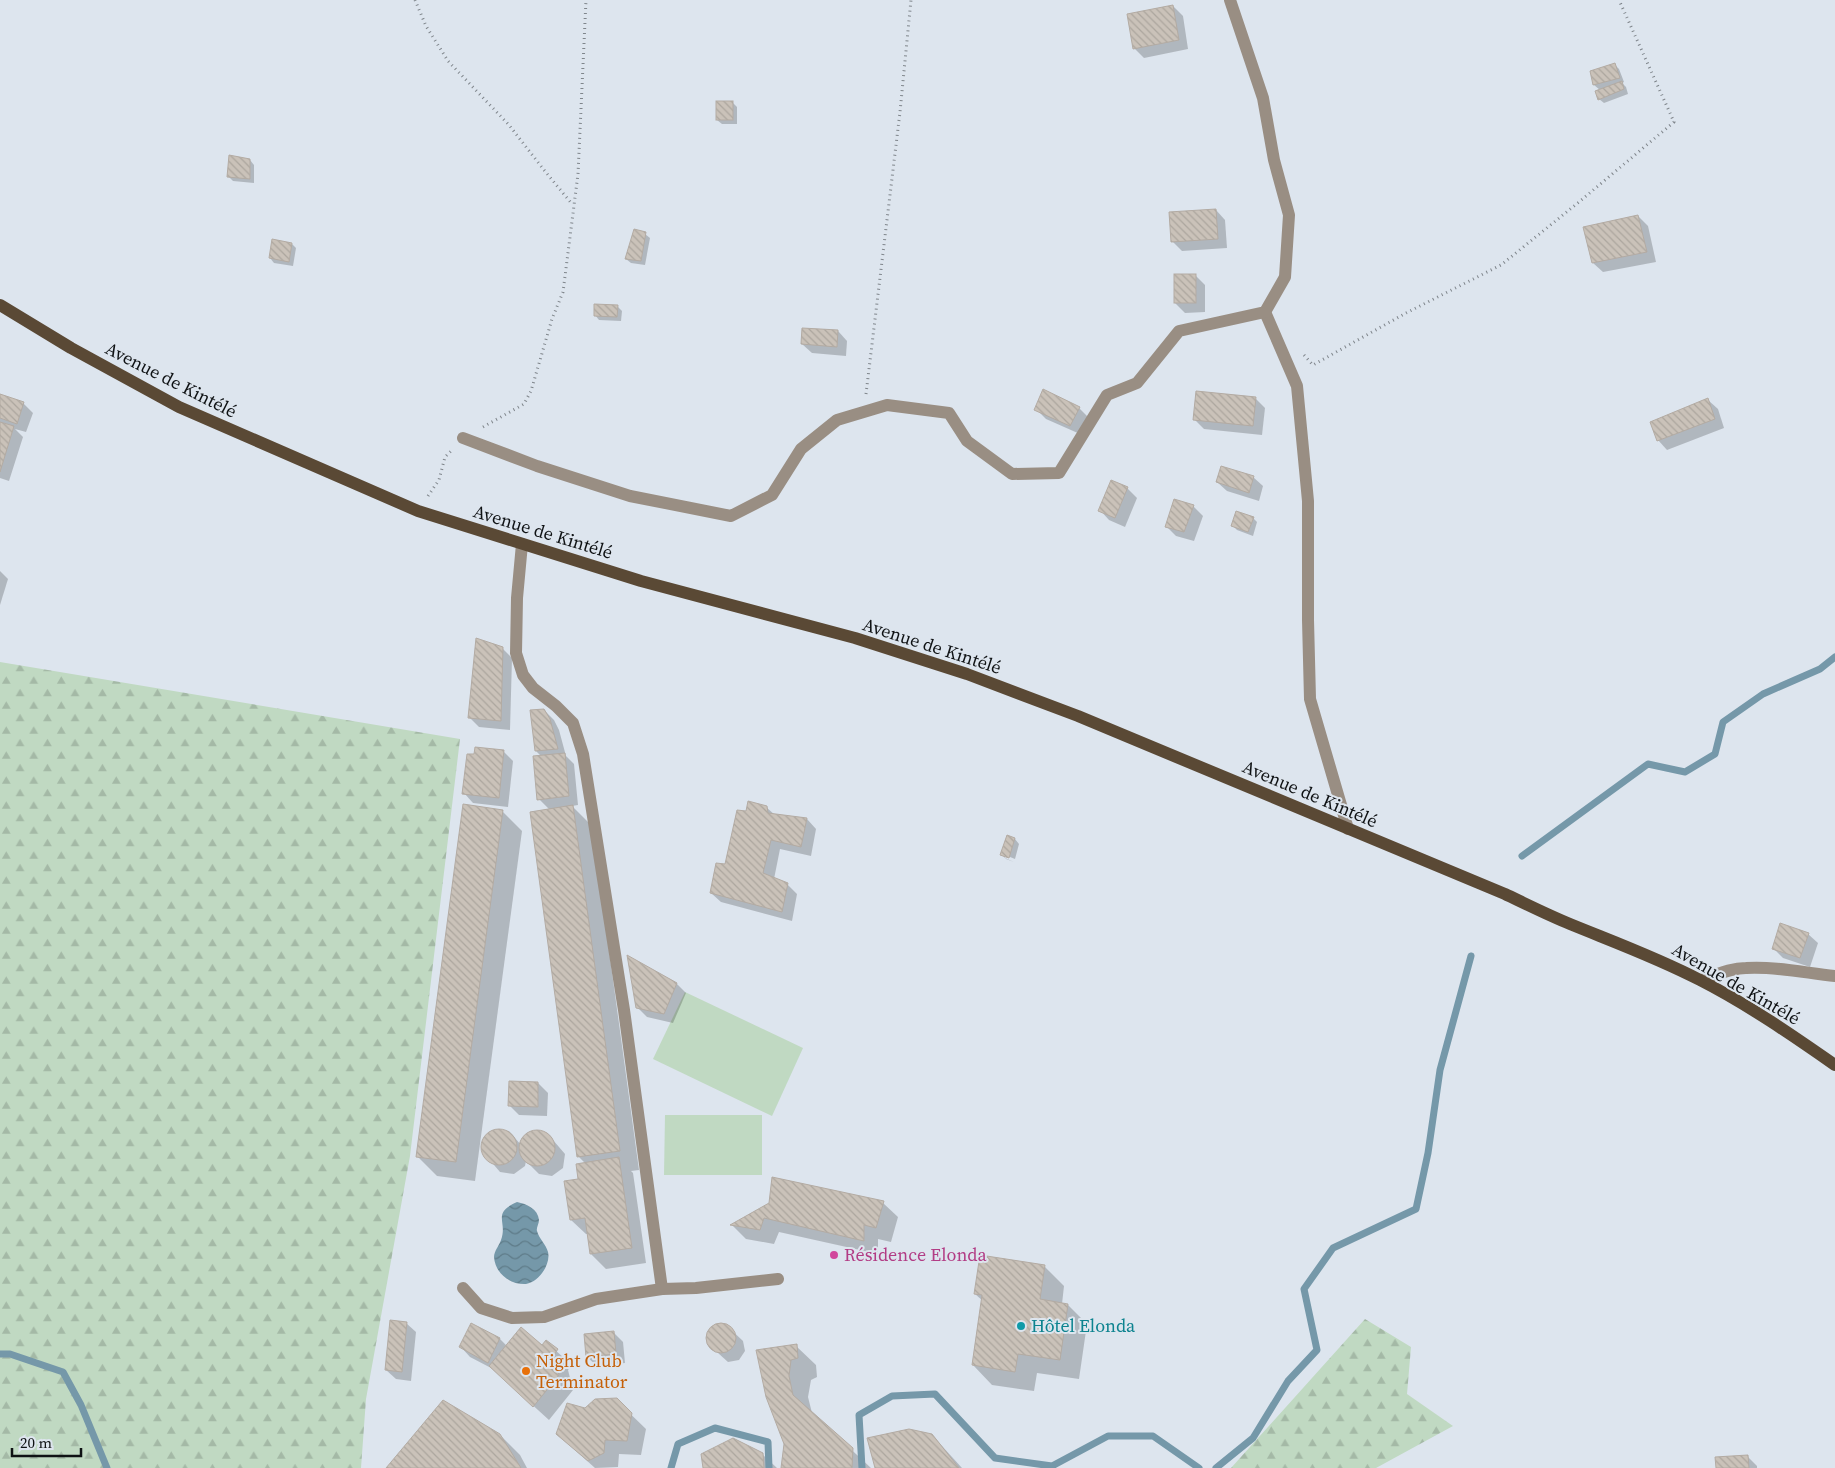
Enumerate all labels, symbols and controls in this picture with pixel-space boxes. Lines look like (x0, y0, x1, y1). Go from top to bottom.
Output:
street label: Avenue de Kintélé (101, 336, 241, 423)
street label: Avenue de Kintélé (470, 498, 616, 565)
street label: Avenue de Kintélé (860, 611, 1005, 680)
street label: Avenue de Kintélé (1239, 754, 1382, 833)
street label: Avenue de Kintélé (1667, 937, 1805, 1031)
place label: Résidence Elonda (844, 1242, 987, 1267)
marker: Résidence Elonda (828, 1249, 840, 1261)
place label: Hôtel Elonda (1031, 1313, 1136, 1338)
marker: Hôtel Elonda (1015, 1320, 1027, 1332)
place label: Night Club Terminator (536, 1348, 628, 1394)
marker: Night Club Terminator (520, 1365, 532, 1377)
scale bar (12, 1426, 81, 1458)
text: 20 m (20, 1432, 52, 1453)

